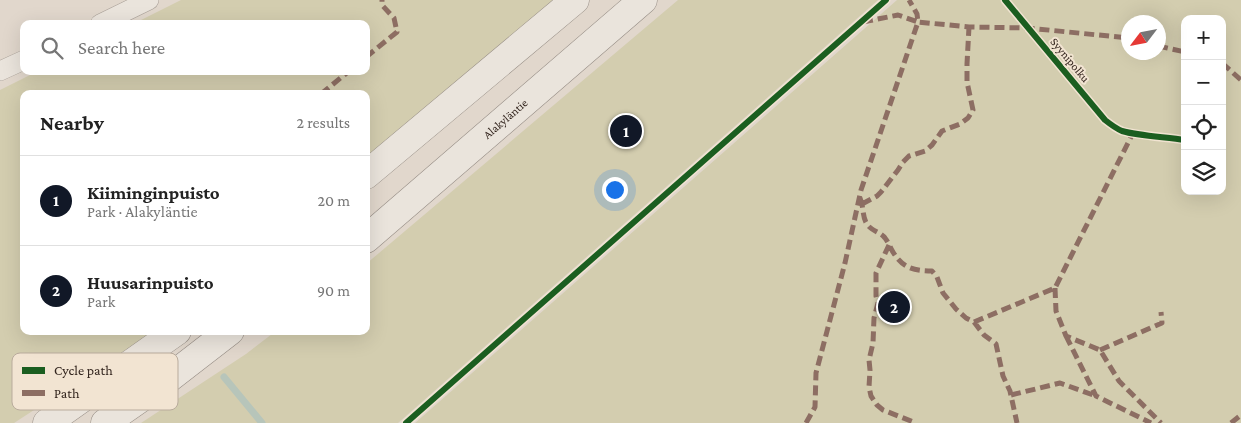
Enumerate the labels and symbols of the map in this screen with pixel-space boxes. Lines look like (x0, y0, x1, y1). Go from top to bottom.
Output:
north arrow (1121, 15, 1166, 60)
street label: Syynipolku (1047, 35, 1093, 86)
street label: Alakyläntie (480, 96, 530, 142)
pin: 1 (610, 112, 642, 150)
your location (602, 177, 628, 203)
pin: 2 (878, 288, 910, 326)
legend (12, 353, 178, 410)
text: Cycle path (54, 362, 113, 378)
text: Path (54, 385, 80, 401)

